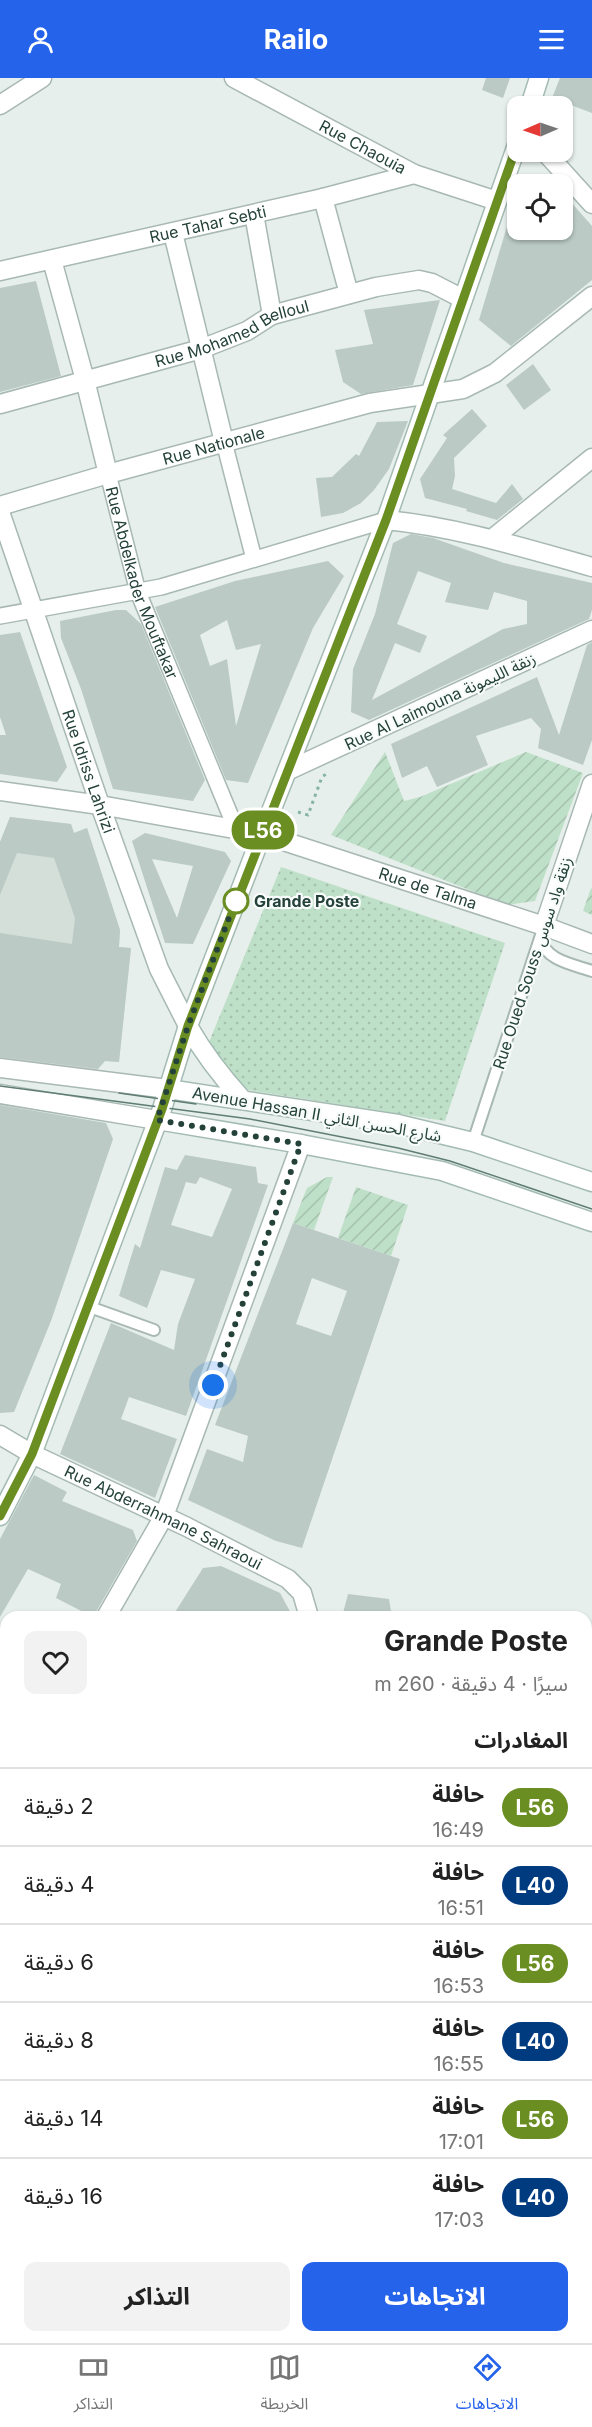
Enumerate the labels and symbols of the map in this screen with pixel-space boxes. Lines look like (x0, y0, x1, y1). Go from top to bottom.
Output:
north arrow (507, 96, 573, 162)
street label: Rue Chaouia (316, 115, 410, 178)
street label: Rue Tahar Sebti (147, 201, 268, 247)
street label: Rue Mohamed Belloul (153, 296, 311, 371)
street label: Rue Nationale (160, 422, 267, 469)
street label: Rue Abdelkader Mouftakar (102, 484, 183, 682)
street label: Rue Al Laimouna زنقة الليمونة (341, 648, 539, 754)
street label: Rue Idriss Lahrizi (58, 707, 119, 836)
line badge: L56 (228, 810, 298, 849)
street label: Rue Oued Souss زنقة واد سوس (488, 854, 576, 1072)
street label: Rue de Talma (376, 863, 480, 913)
marker: Grande Poste (223, 888, 249, 914)
place label: Grande Poste (254, 891, 359, 911)
street label: Avenue Hassan II شارع الحسن الثاني (190, 1082, 443, 1149)
your location (198, 1370, 228, 1400)
street label: Rue Abderrahmane Sahraoui (61, 1461, 265, 1574)

